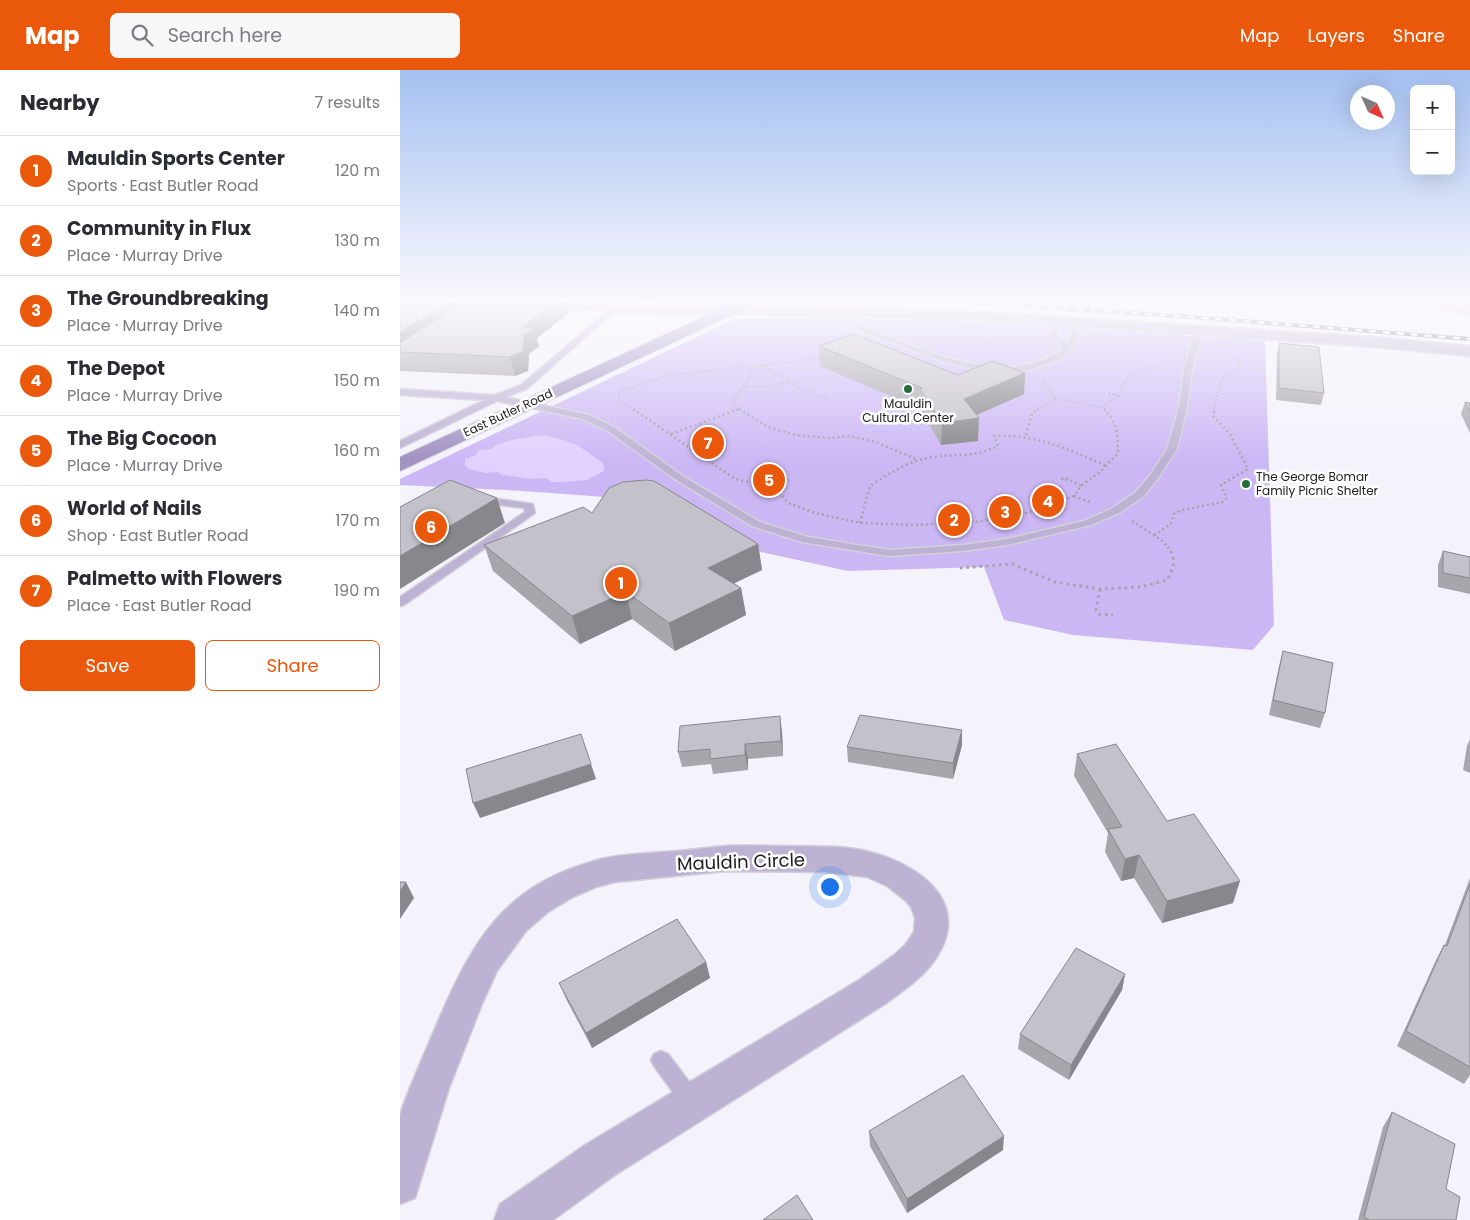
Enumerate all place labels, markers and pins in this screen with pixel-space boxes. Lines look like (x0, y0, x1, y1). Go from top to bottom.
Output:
marker: Mauldin Cultural Center (902, 383, 914, 395)
place label: Mauldin Cultural Center (862, 395, 954, 426)
pin: 7 (692, 424, 724, 462)
pin: 5 (753, 461, 785, 499)
place label: The George Bomar Family Picnic Shelter (1256, 468, 1379, 499)
marker: The George Bomar Family Picnic Shelter (1240, 478, 1252, 490)
pin: 4 (1032, 482, 1064, 520)
pin: 3 (989, 493, 1021, 531)
pin: 2 (938, 501, 970, 539)
pin: 6 (415, 508, 447, 546)
pin: 1 (605, 564, 637, 602)

